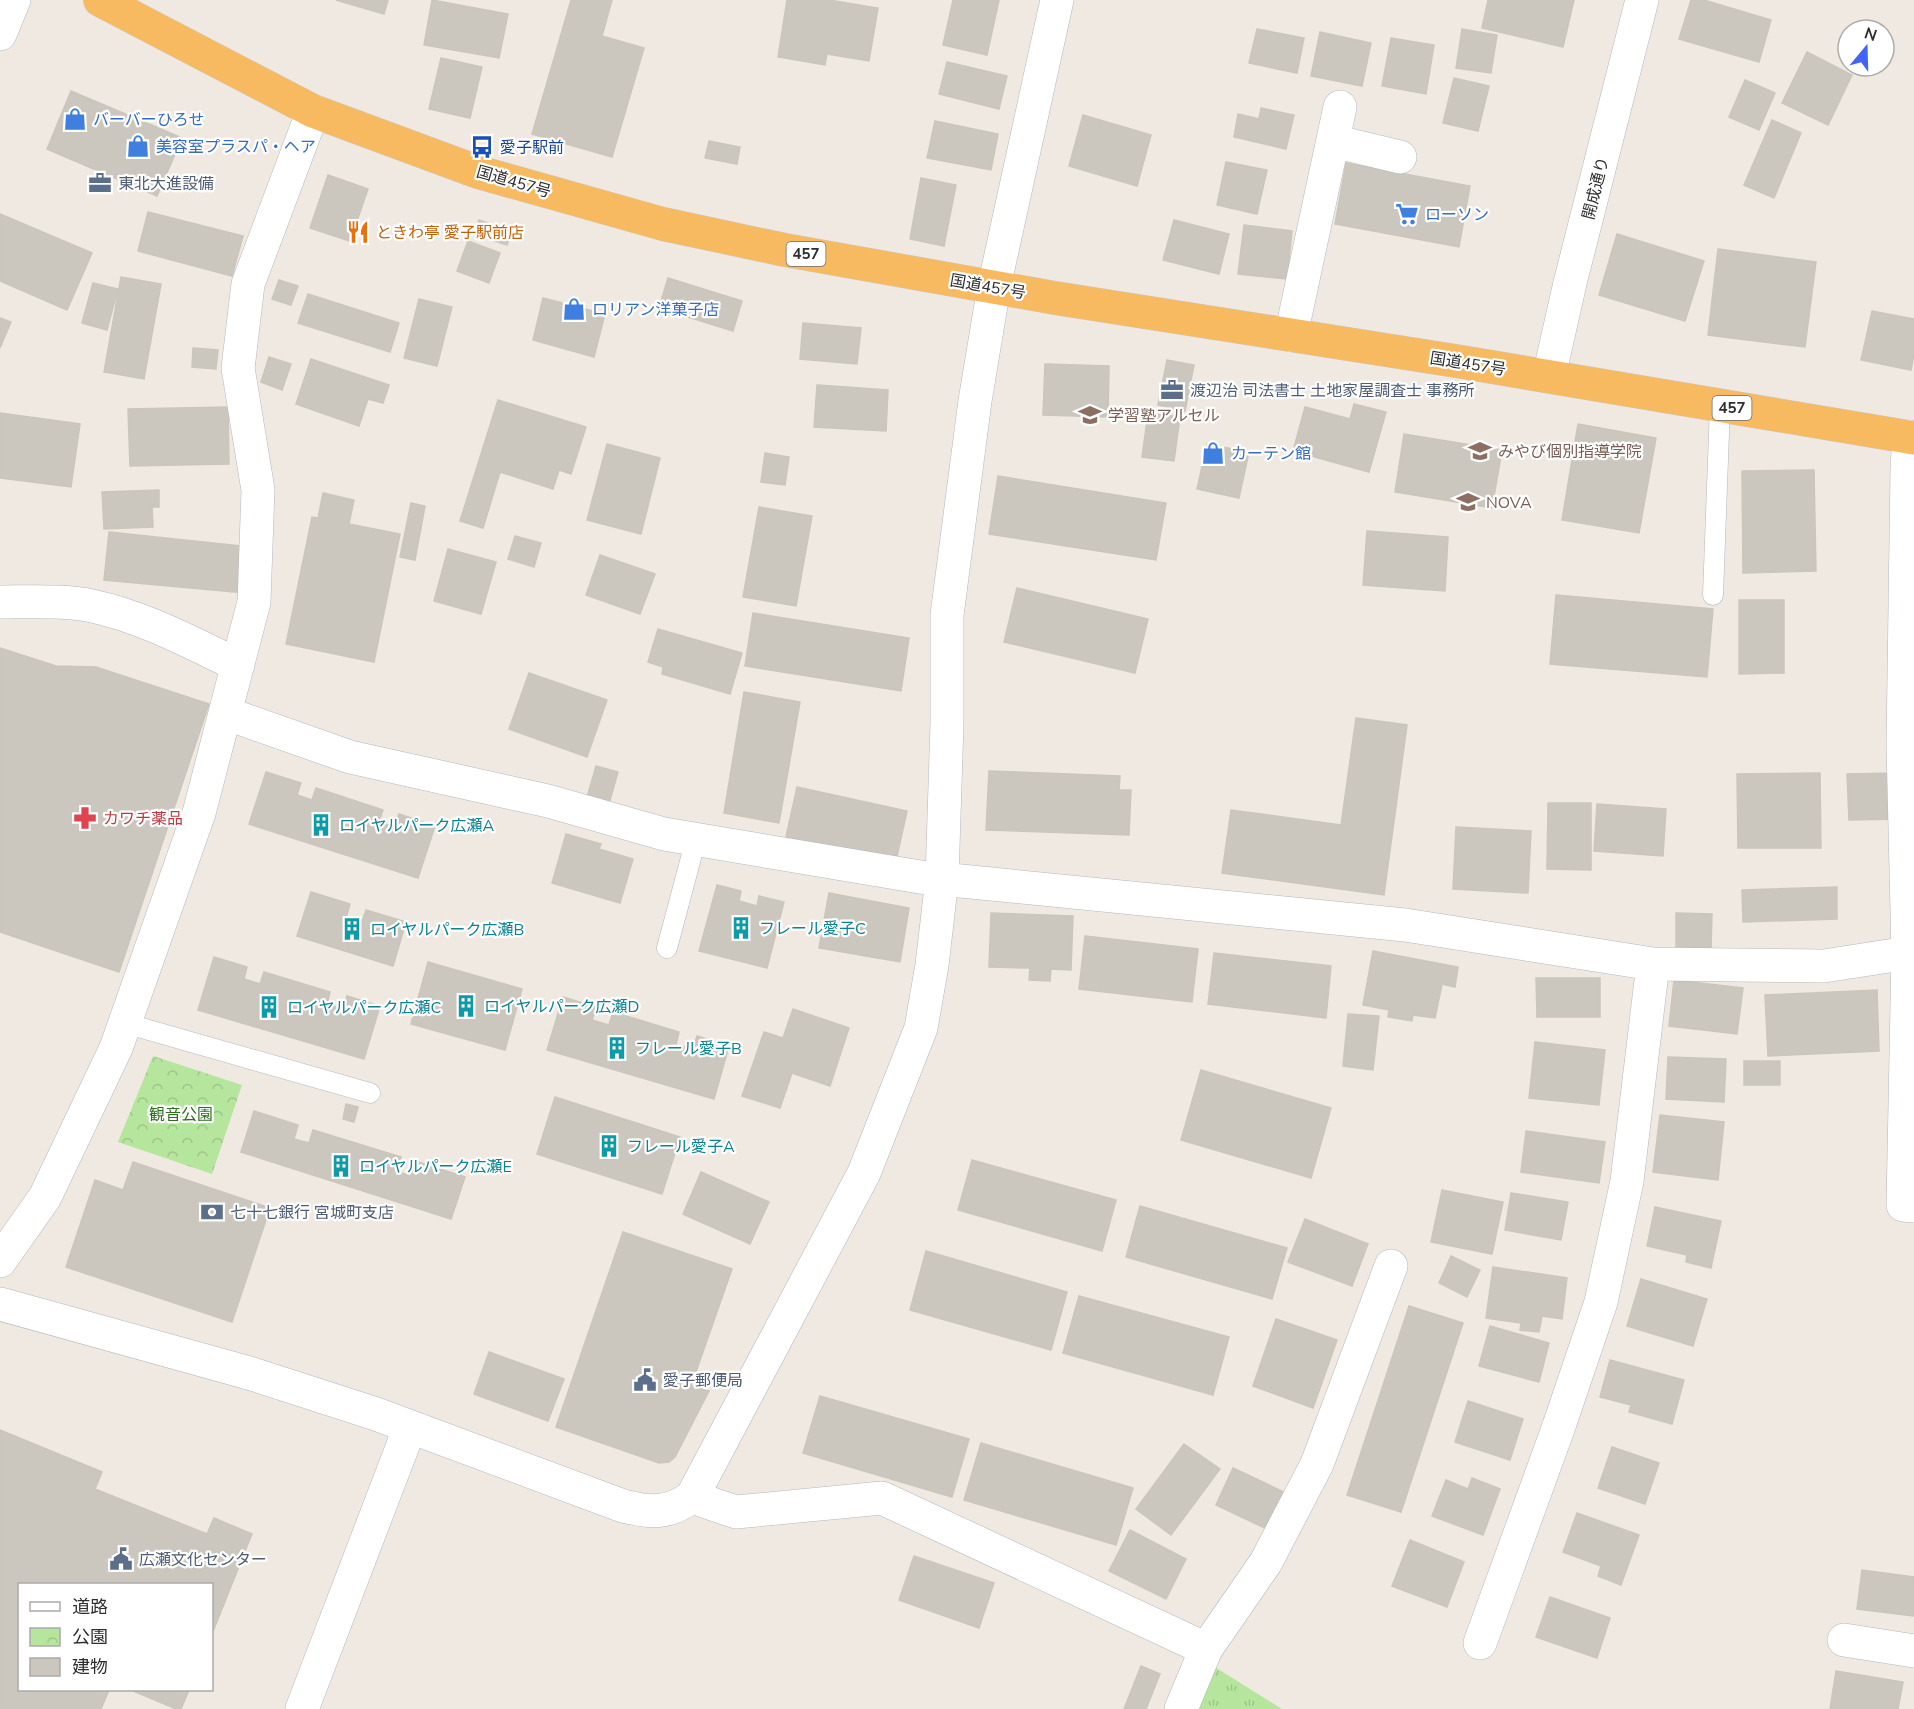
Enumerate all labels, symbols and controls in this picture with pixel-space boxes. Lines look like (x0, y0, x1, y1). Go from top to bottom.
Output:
north arrow (1836, 18, 1896, 78)
text: N (1861, 22, 1880, 47)
shop icon: バーバーひろせ (62, 106, 88, 132)
place label: バーバーひろせ (93, 109, 205, 131)
shop icon: 美容室プラスパ・ヘア (125, 133, 151, 159)
bus stop icon: 愛子駅前 (469, 134, 495, 160)
place label: 美容室プラスパ・ヘア (156, 136, 316, 158)
place label: 愛子駅前 (500, 137, 564, 159)
street label: 開成通り (1578, 155, 1614, 222)
street label: 国道457号 (474, 161, 554, 203)
office icon: 東北大進設備 (87, 170, 113, 196)
place label: 東北大進設備 (118, 173, 214, 195)
supermarket icon: ローソン (1394, 201, 1420, 227)
place label: ローソン (1425, 204, 1489, 226)
restaurant icon: ときわ亭 愛子駅前店 (345, 219, 371, 245)
place label: ときわ亭 愛子駅前店 (376, 222, 524, 244)
road number: 457 (786, 242, 826, 266)
street label: 国道457号 (948, 269, 1028, 304)
shop icon: ロリアン洋菓子店 (561, 296, 587, 322)
place label: ロリアン洋菓子店 (592, 299, 719, 321)
street label: 国道457号 (1428, 347, 1507, 381)
office icon: 渡辺治 司法書士 土地家屋調査士 事務所 (1159, 377, 1185, 403)
place label: 渡辺治 司法書士 土地家屋調査士 事務所 (1190, 380, 1474, 402)
road number: 457 (1712, 396, 1752, 420)
school or university icon: 学習塾アルセル (1077, 402, 1103, 428)
place label: 学習塾アルセル (1108, 405, 1220, 427)
school or university icon: みやび個別指導学院 (1467, 438, 1493, 464)
shop icon: カーテン館 (1200, 440, 1226, 466)
place label: みやび個別指導学院 (1498, 441, 1642, 463)
place label: カーテン館 (1231, 443, 1311, 465)
school or university icon: NOVA (1455, 489, 1481, 515)
place label: NOVA (1486, 492, 1532, 514)
pharmacy icon: カワチ薬品 (72, 805, 98, 831)
place label: カワチ薬品 (103, 808, 183, 830)
building icon: ロイヤルパーク広瀬A (308, 812, 334, 838)
place label: ロイヤルパーク広瀬A (339, 815, 495, 837)
building icon: フレール愛子C (728, 915, 754, 941)
building icon: ロイヤルパーク広瀬B (339, 916, 365, 942)
place label: フレール愛子C (759, 918, 866, 940)
place label: ロイヤルパーク広瀬B (370, 919, 524, 941)
building icon: ロイヤルパーク広瀬D (453, 993, 479, 1019)
building icon: ロイヤルパーク広瀬C (256, 994, 282, 1020)
place label: ロイヤルパーク広瀬D (484, 996, 639, 1018)
place label: ロイヤルパーク広瀬C (287, 997, 442, 1019)
building icon: フレール愛子B (604, 1035, 630, 1061)
place label: フレール愛子B (635, 1038, 742, 1060)
park label: 観音公園 (149, 1104, 213, 1126)
building icon: フレール愛子A (596, 1133, 622, 1159)
place label: フレール愛子A (627, 1136, 735, 1158)
building icon: ロイヤルパーク広瀬E (328, 1153, 354, 1179)
place label: ロイヤルパーク広瀬E (359, 1156, 512, 1178)
bank icon: 七十七銀行 宮城町支店 (199, 1199, 225, 1225)
place label: 七十七銀行 宮城町支店 (230, 1202, 394, 1224)
public building icon: 愛子郵便局 (632, 1367, 658, 1393)
place label: 愛子郵便局 (663, 1370, 743, 1392)
public building icon: 広瀬文化センター (108, 1546, 134, 1572)
place label: 広瀬文化センター (139, 1549, 267, 1571)
legend (18, 1583, 213, 1691)
text: 道路 (72, 1595, 108, 1619)
text: 公園 (72, 1625, 108, 1649)
text: 建物 (72, 1655, 108, 1679)

